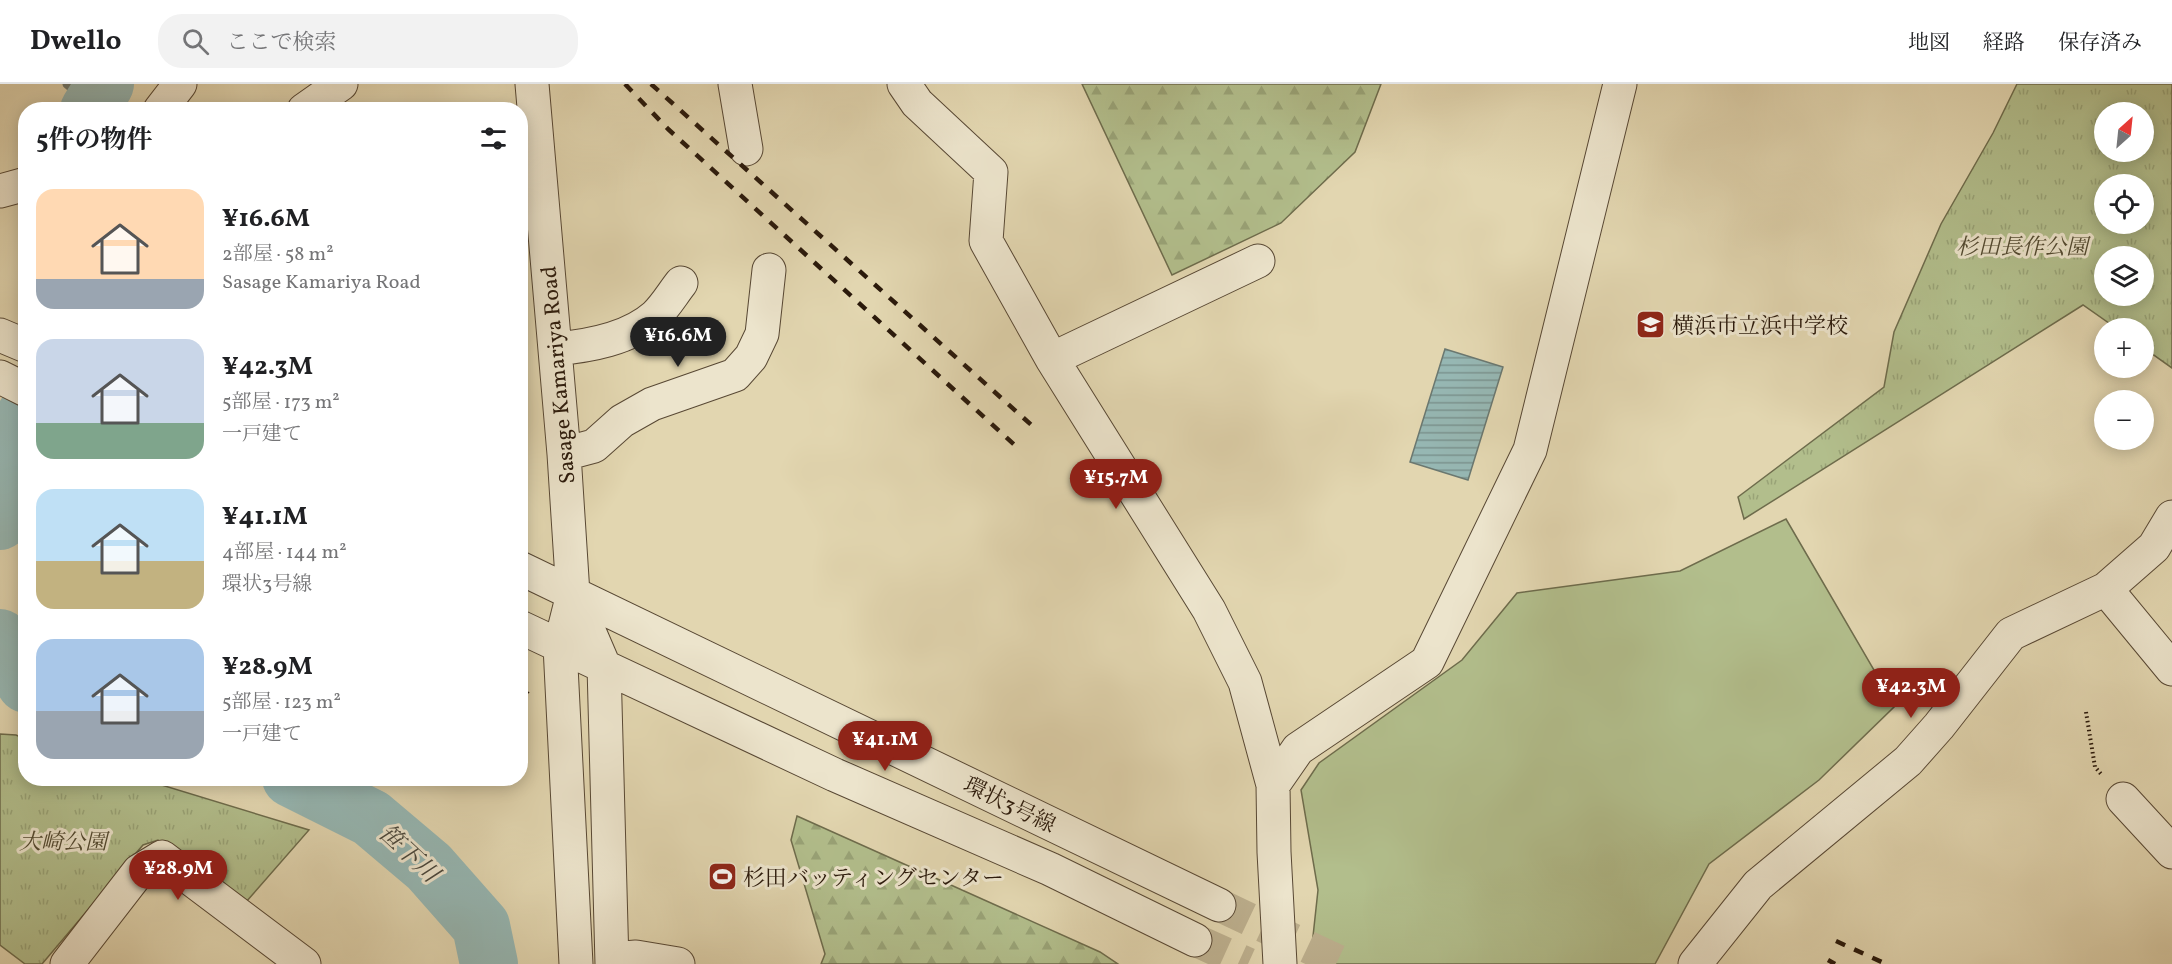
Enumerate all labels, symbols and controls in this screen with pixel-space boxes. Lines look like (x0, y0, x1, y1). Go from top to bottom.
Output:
search box (158, 14, 578, 68)
text: Dwello (30, 22, 122, 61)
icon: search (179, 25, 212, 58)
text: ここで検索 (227, 28, 337, 59)
text: 地図 (1908, 29, 1950, 58)
text: 経路 (1983, 29, 2025, 58)
text: 保存済み (2058, 29, 2142, 58)
north arrow (2094, 102, 2154, 162)
map controls (2094, 102, 2154, 450)
icon: filters (477, 122, 510, 155)
text: 5件の物件 (36, 123, 153, 159)
button: locate (2094, 174, 2154, 234)
text: ¥16.6M (222, 201, 310, 237)
icon: home (84, 213, 156, 285)
park label: 杉田長作公園 (1956, 233, 2091, 264)
text: 2部屋 · 58 m² (222, 241, 334, 269)
button: layers (2094, 246, 2154, 306)
street label: Sasage Kamariya Road (535, 265, 584, 485)
text: Sasage Kamariya Road (222, 269, 421, 297)
school or university icon: 横浜市立浜中学校 (1635, 309, 1667, 341)
place label: 横浜市立浜中学校 (1672, 312, 1848, 343)
pin: ¥16.6M (629, 317, 727, 368)
button: + (2094, 318, 2154, 378)
text: ¥16.6M (644, 322, 712, 350)
text: ¥42.3M (222, 349, 313, 385)
icon: home (84, 363, 156, 435)
text: 5部屋 · 173 m² (222, 389, 340, 417)
button: − (2094, 390, 2154, 450)
text: 一戸建て (222, 421, 302, 449)
pin: ¥15.7M (1067, 459, 1165, 510)
text: ¥15.7M (1084, 464, 1148, 492)
text: ¥41.1M (222, 499, 308, 535)
icon: home (84, 513, 156, 585)
text: 4部屋 · 144 m² (222, 539, 347, 567)
text: 環状3号線 (222, 571, 312, 599)
text: ¥28.9M (222, 649, 313, 685)
icon: home (84, 663, 156, 735)
pin: ¥42.3M (1862, 668, 1960, 719)
text: ¥42.3M (1876, 673, 1946, 701)
text: 5部屋 · 123 m² (222, 689, 341, 717)
text: 一戸建て (222, 721, 302, 749)
pin: ¥41.1M (836, 721, 934, 772)
text: ¥41.1M (852, 726, 918, 754)
street label: 環状3号線 (957, 771, 1060, 842)
water label: 笹下川 (370, 817, 448, 893)
park label: 大崎公園 (19, 828, 110, 859)
pin: ¥28.9M (129, 850, 227, 901)
text: ¥28.9M (143, 855, 213, 883)
sports icon: 杉田バッティングセンター (706, 861, 738, 893)
place label: 杉田バッティングセンター (743, 864, 1004, 895)

